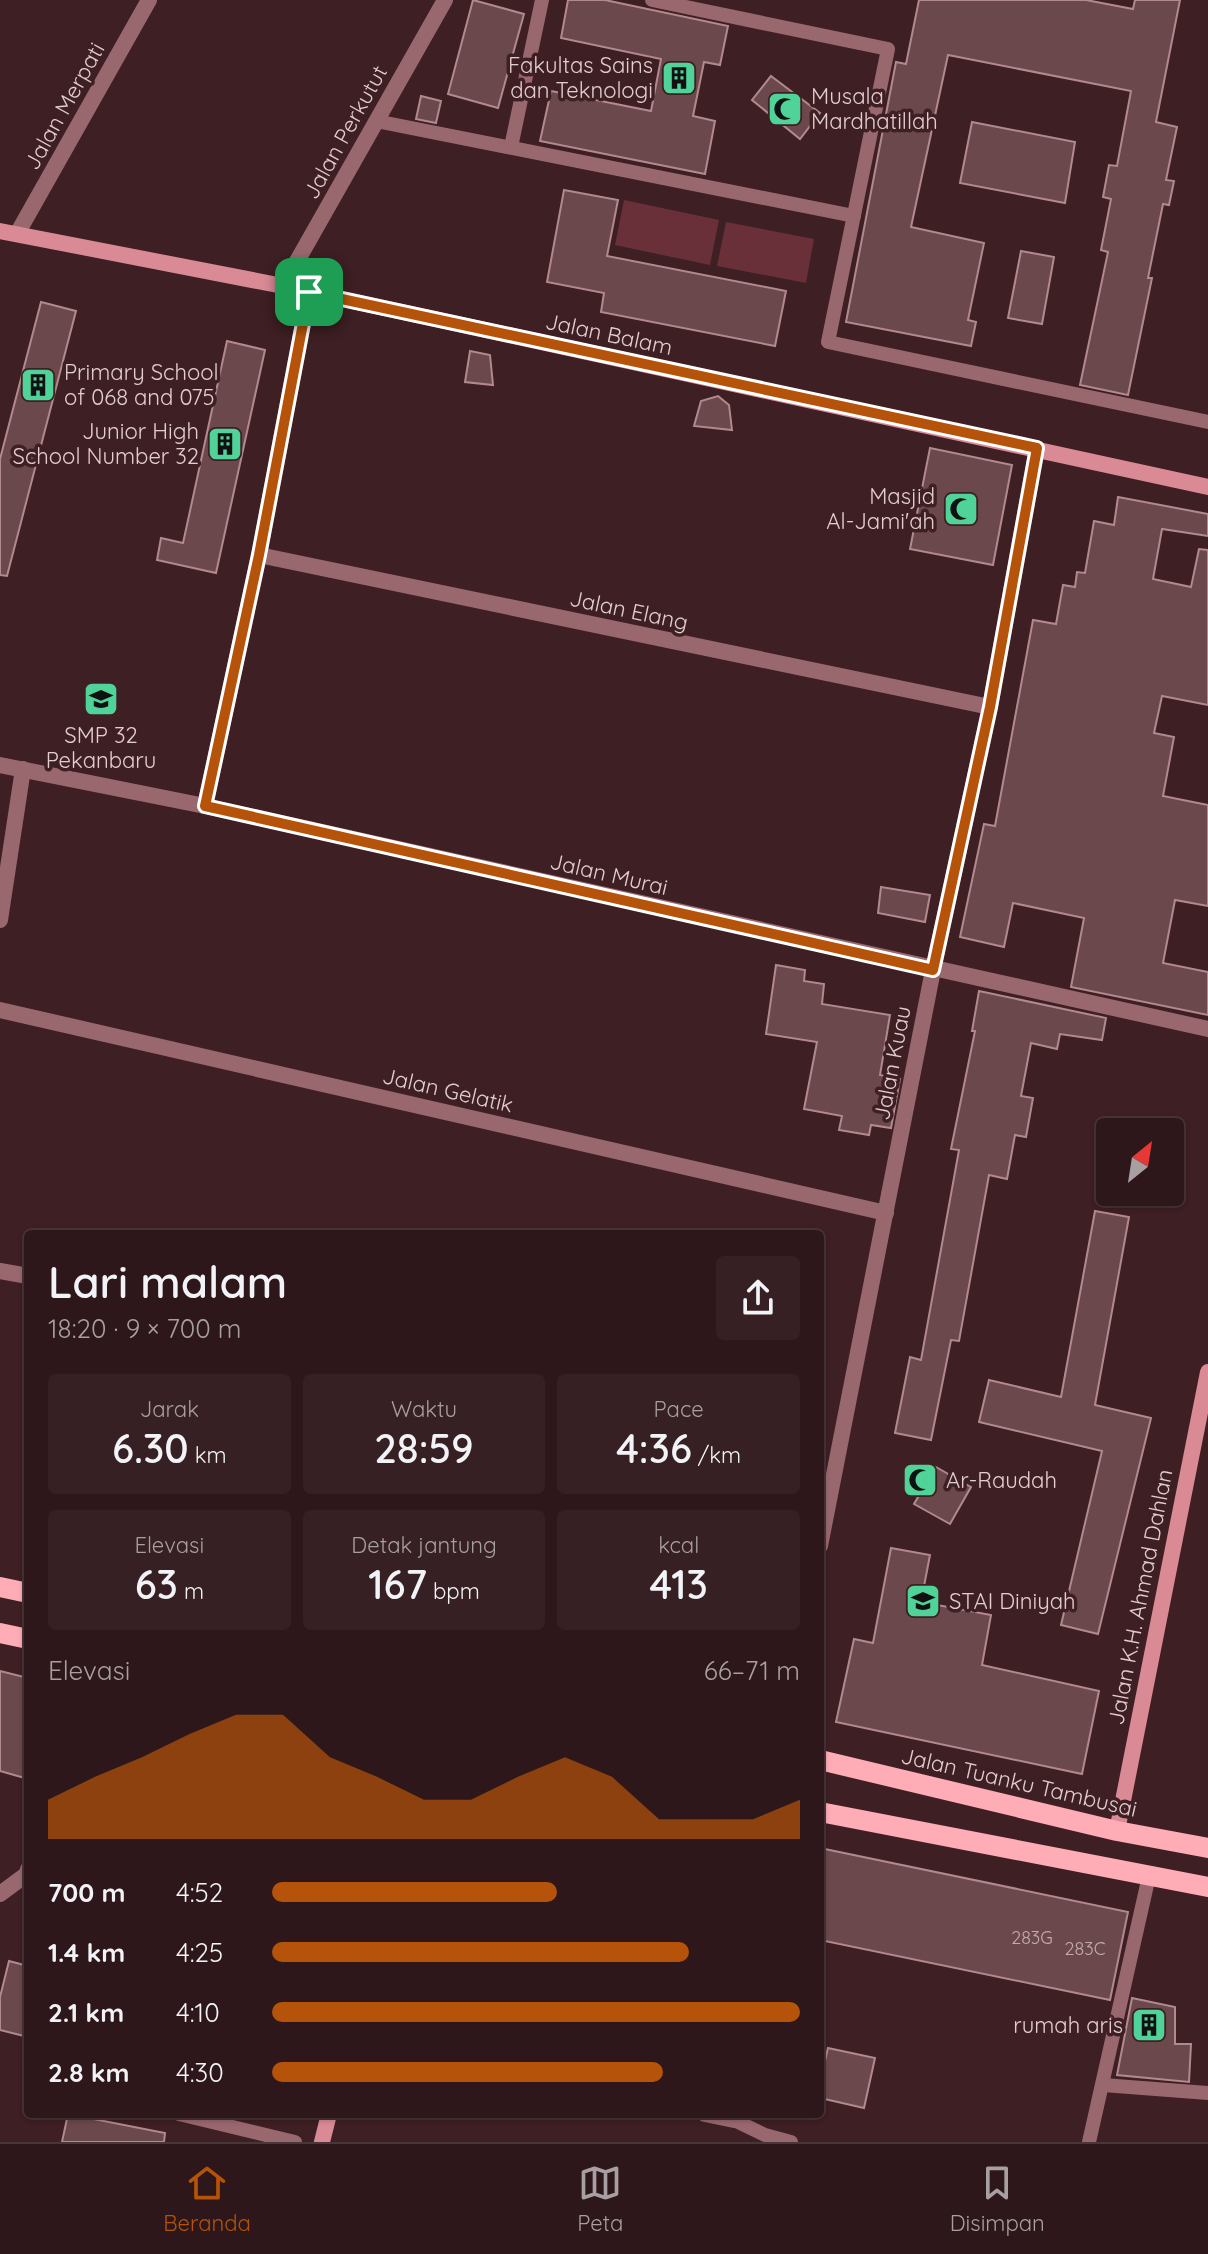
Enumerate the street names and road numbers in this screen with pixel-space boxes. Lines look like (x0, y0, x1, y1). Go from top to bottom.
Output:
street label: Jalan Merpati (18, 38, 110, 174)
street label: Jalan Perkutut (297, 60, 393, 204)
street label: Jalan Balam (543, 307, 675, 361)
street label: Jalan Elang (567, 584, 691, 636)
street label: Jalan Murai (547, 847, 671, 901)
street label: Jalan Kuau (867, 1004, 917, 1122)
street label: Jalan Gelatik (380, 1061, 516, 1119)
street label: Jalan K.H. Ahmad Dahlan (1101, 1467, 1179, 1727)
street label: Jalan Tuanku Tambusai (898, 1741, 1140, 1823)

